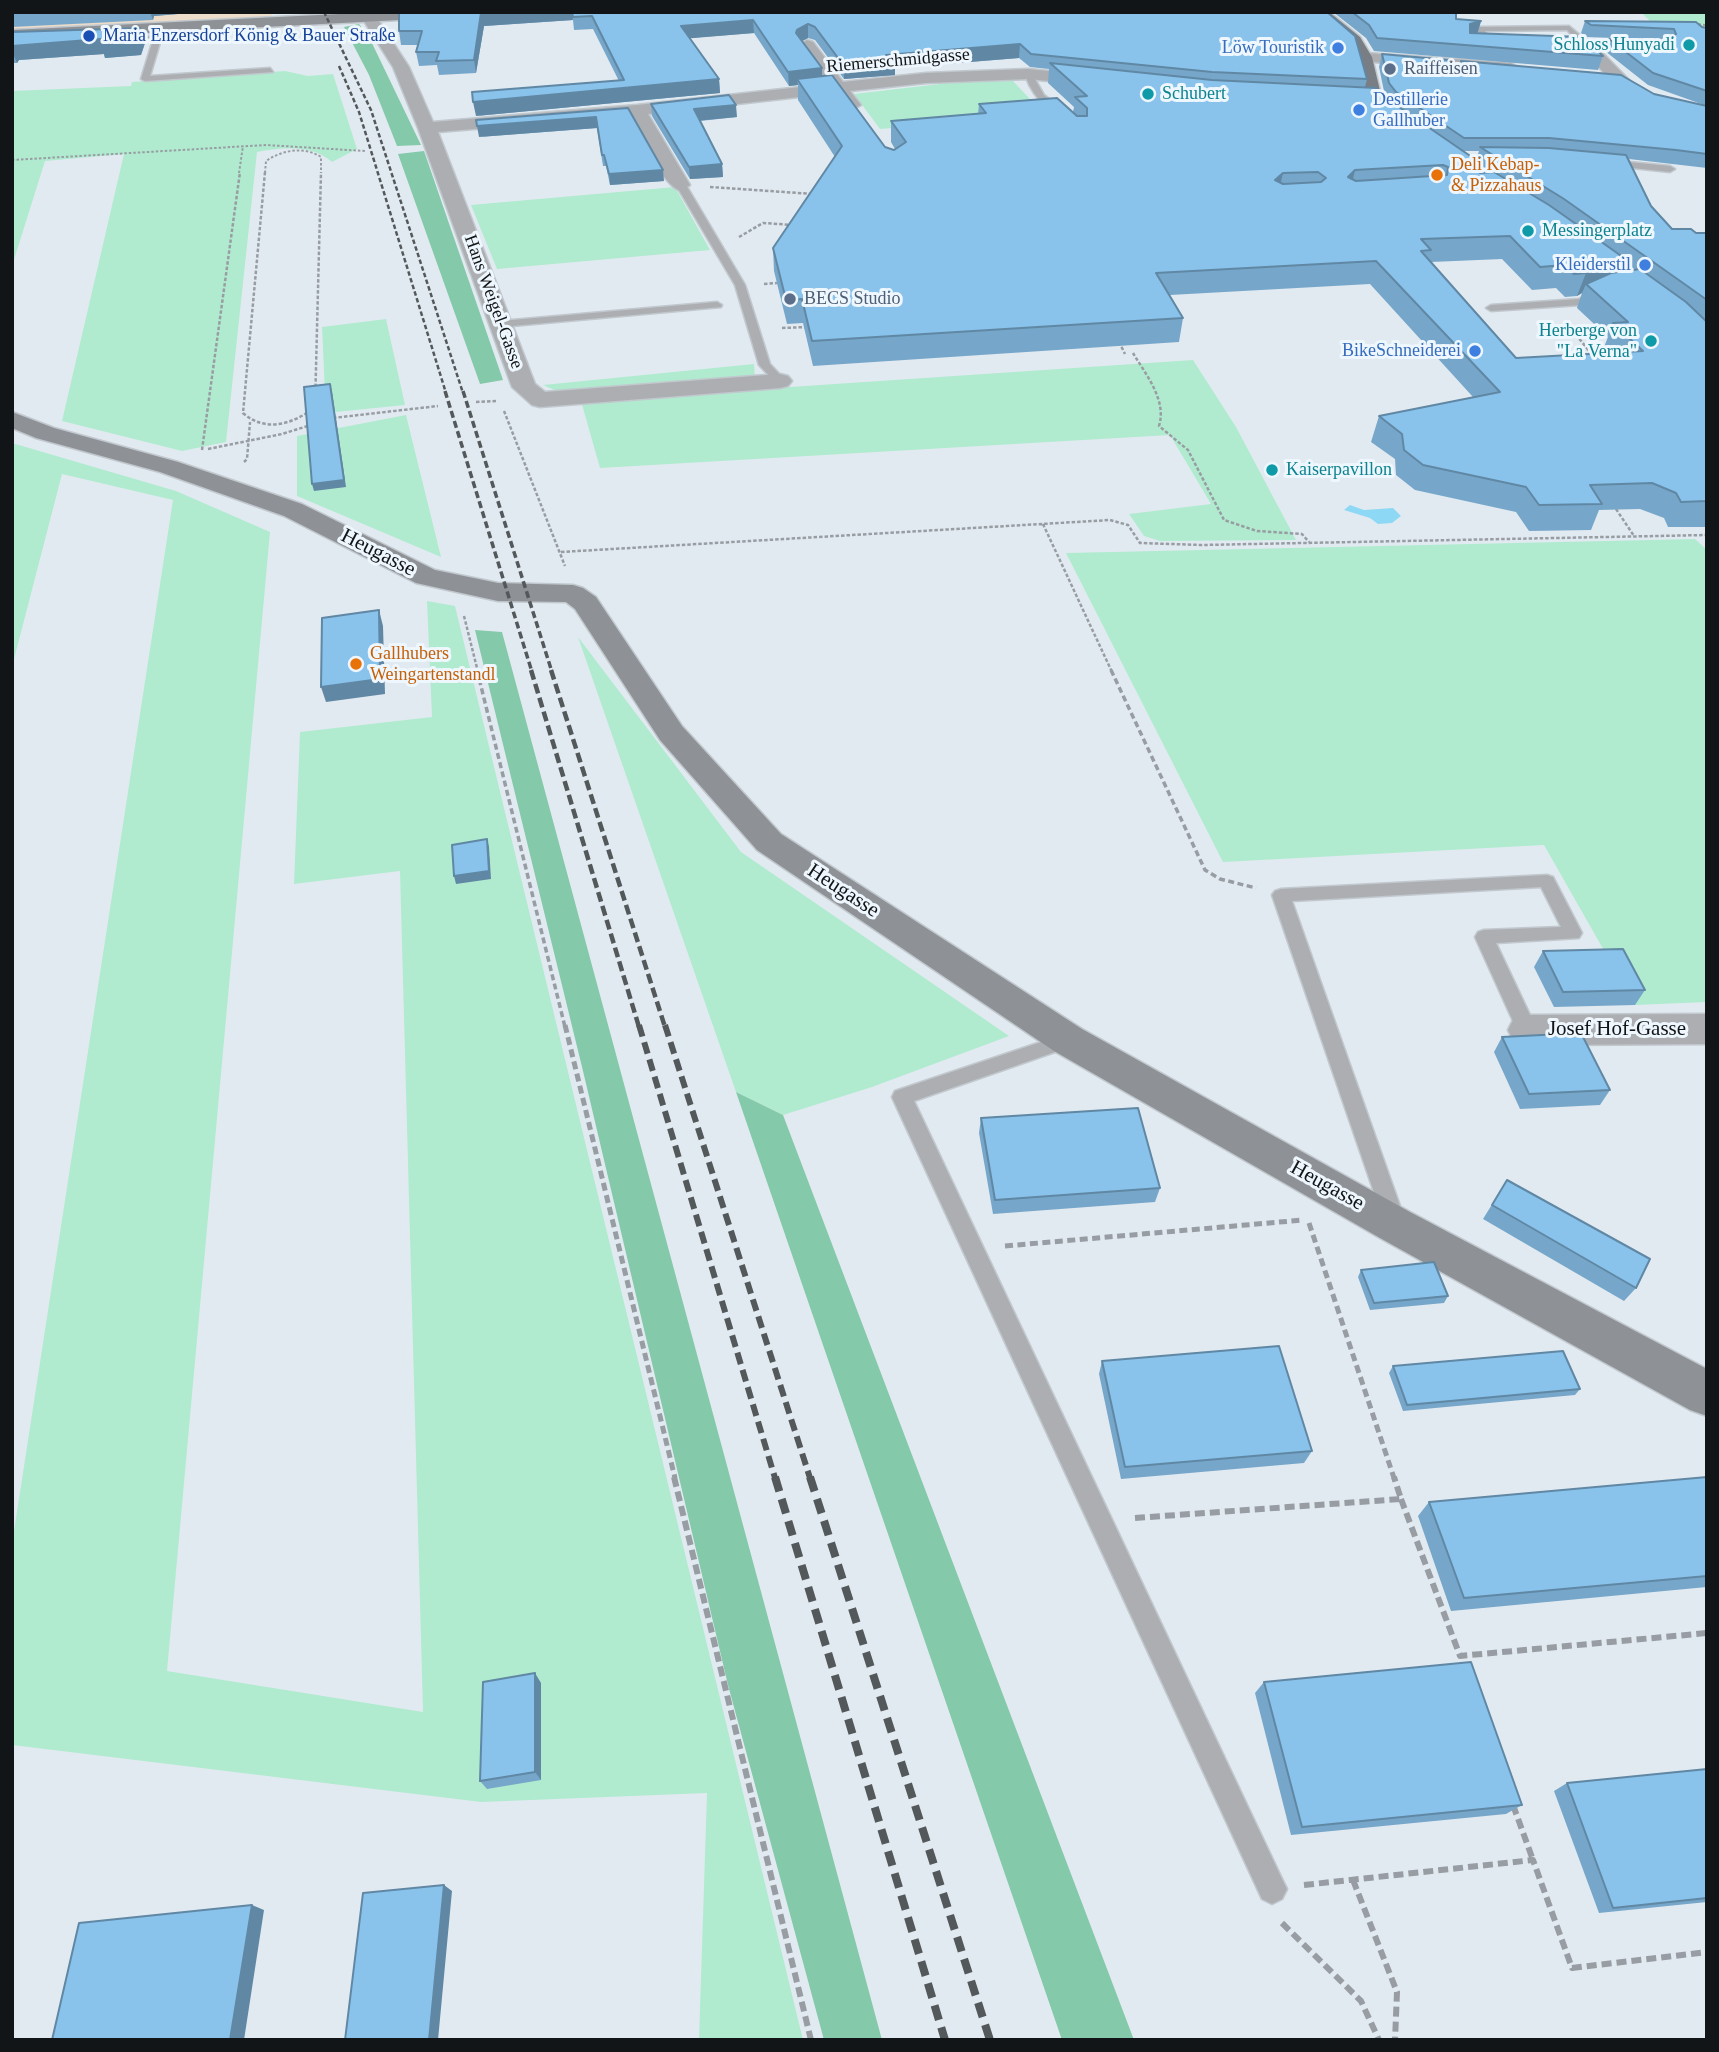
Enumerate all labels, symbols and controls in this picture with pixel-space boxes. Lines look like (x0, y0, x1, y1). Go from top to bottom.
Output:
place label: Maria Enzersdorf König & Bauer Straße (103, 25, 395, 47)
marker: Maria Enzersdorf König & Bauer Straße (81, 28, 97, 44)
place label: Schloss Hunyadi (1554, 34, 1675, 56)
place label: Löw Touristik (1222, 37, 1324, 59)
marker: Schloss Hunyadi (1681, 37, 1697, 53)
marker: Löw Touristik (1330, 40, 1346, 56)
street label: Riemerschmidgasse (825, 44, 971, 78)
place label: Raiffeisen (1404, 58, 1478, 80)
marker: Raiffeisen (1382, 61, 1398, 77)
place label: Schubert (1162, 83, 1226, 105)
marker: Schubert (1140, 86, 1156, 102)
place label: Destillerie Gallhuber (1373, 89, 1448, 132)
marker: Destillerie Gallhuber (1351, 102, 1367, 118)
place label: Deli Kebap- & Pizzahaus (1451, 154, 1541, 196)
marker: Deli Kebap- & Pizzahaus (1429, 167, 1445, 183)
place label: Messingerplatz (1542, 220, 1652, 242)
marker: Messingerplatz (1520, 223, 1536, 239)
street label: Hans Weigel-Gasse (459, 232, 527, 372)
place label: Kleiderstil (1555, 254, 1631, 276)
marker: Kleiderstil (1637, 257, 1653, 273)
place label: BECS Studio (804, 288, 901, 310)
marker: BECS Studio (782, 291, 798, 307)
place label: Herberge von "La Verna" (1539, 320, 1637, 362)
marker: Herberge von "La Verna" (1643, 333, 1659, 349)
place label: BikeSchneiderei (1342, 340, 1461, 362)
marker: BikeSchneiderei (1467, 343, 1483, 359)
place label: Kaiserpavillon (1286, 459, 1392, 481)
marker: Kaiserpavillon (1264, 462, 1280, 478)
street label: Heugasse (336, 524, 420, 582)
place label: Gallhubers Weingartenstandl (370, 643, 496, 686)
marker: Gallhubers Weingartenstandl (348, 656, 364, 672)
street label: Heugasse (802, 859, 884, 923)
street label: Josef Hof-Gasse (1548, 1016, 1686, 1042)
street label: Heugasse (1286, 1155, 1368, 1217)

